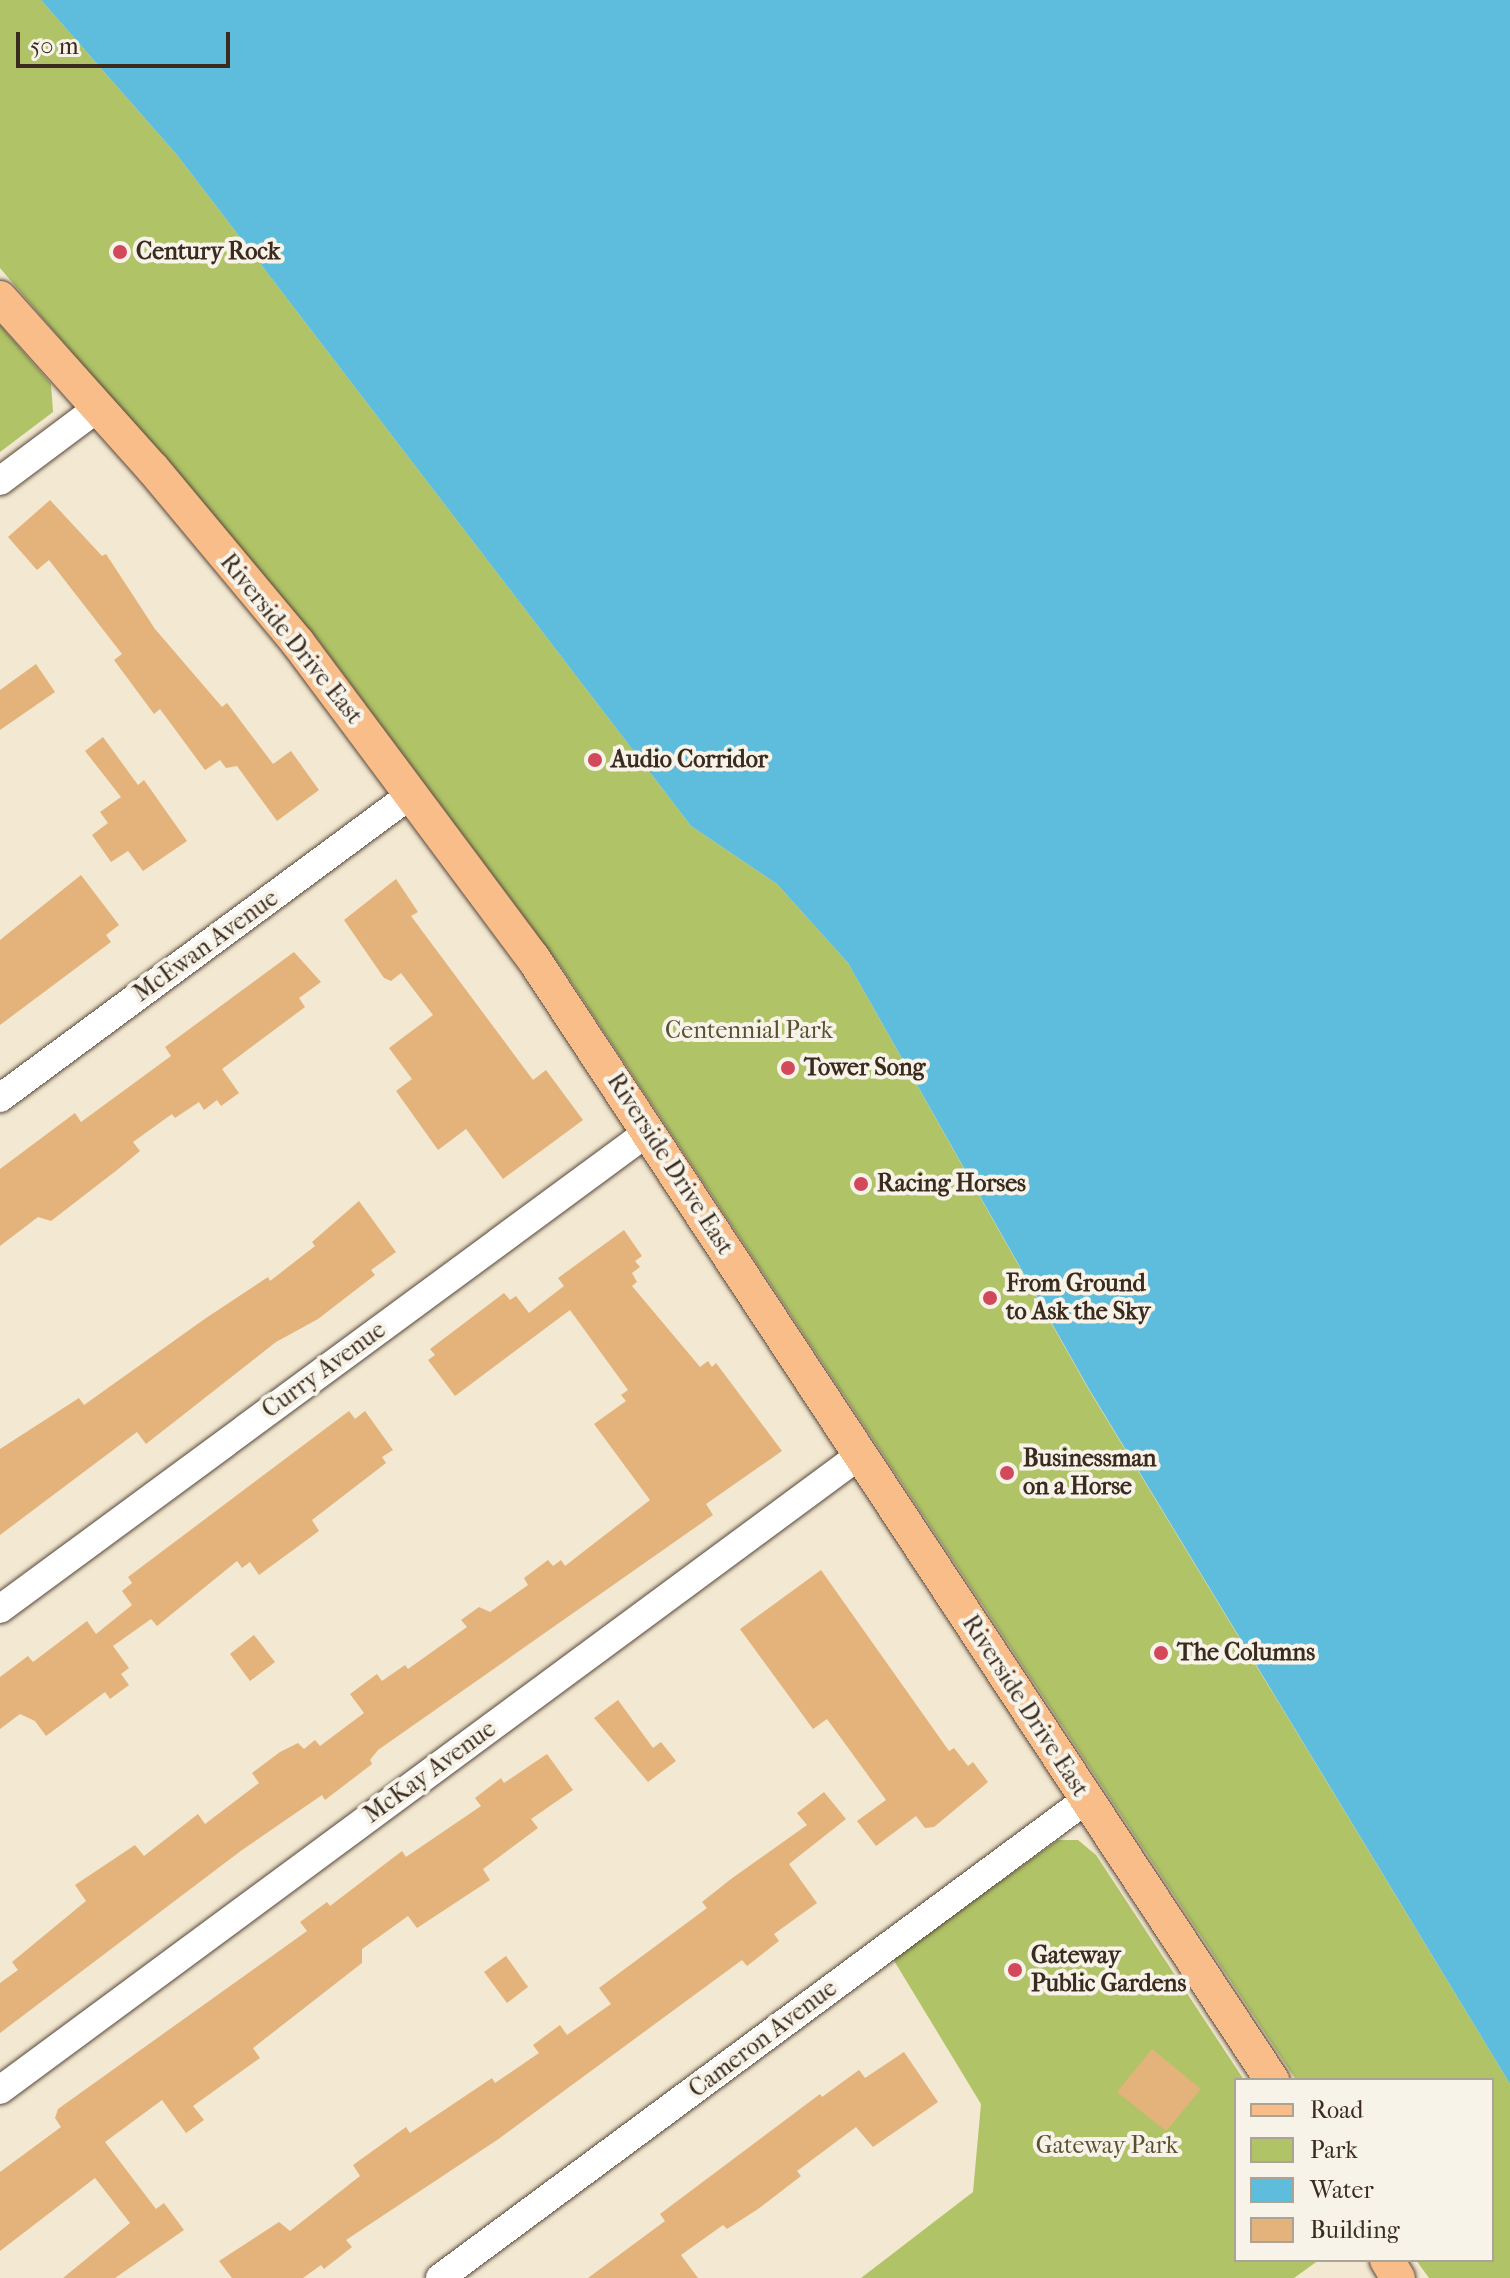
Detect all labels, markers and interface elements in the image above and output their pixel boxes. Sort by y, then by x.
scale bar [20,16,234,66]
text: 50 m [30,32,79,60]
place label: Century Rock [136,238,280,266]
marker: Century Rock [111,243,129,261]
street label: Riverside Drive East [214,548,368,730]
place label: Audio Corridor [611,746,768,774]
marker: Audio Corridor [586,751,604,769]
street label: McEwan Avenue [128,884,284,1008]
park label: Centennial Park [665,1017,833,1045]
place label: Tower Song [804,1054,925,1082]
marker: Tower Song [779,1059,797,1077]
street label: Riverside Drive East [601,1068,739,1260]
place label: Racing Horses [877,1170,1026,1198]
marker: Racing Horses [852,1175,870,1193]
place label: From Ground to Ask the Sky [1006,1270,1150,1326]
marker: From Ground to Ask the Sky [981,1289,999,1307]
street label: Curry Avenue [257,1316,391,1424]
place label: Businessman on a Horse [1023,1445,1157,1501]
marker: Businessman on a Horse [998,1464,1016,1482]
street label: Riverside Drive East [956,1610,1094,1802]
place label: The Columns [1177,1639,1315,1667]
marker: The Columns [1152,1644,1170,1662]
street label: McKay Avenue [358,1715,502,1829]
place label: Gateway Public Gardens [1031,1942,1186,1998]
marker: Gateway Public Gardens [1006,1961,1024,1979]
street label: Cameron Avenue [683,1974,843,2104]
legend [1234,2078,1494,2262]
text: Road [1310,2096,1363,2124]
park label: Gateway Park [1036,2132,1178,2160]
text: Park [1310,2136,1358,2164]
text: Water [1310,2176,1374,2204]
text: Building [1310,2216,1400,2244]

